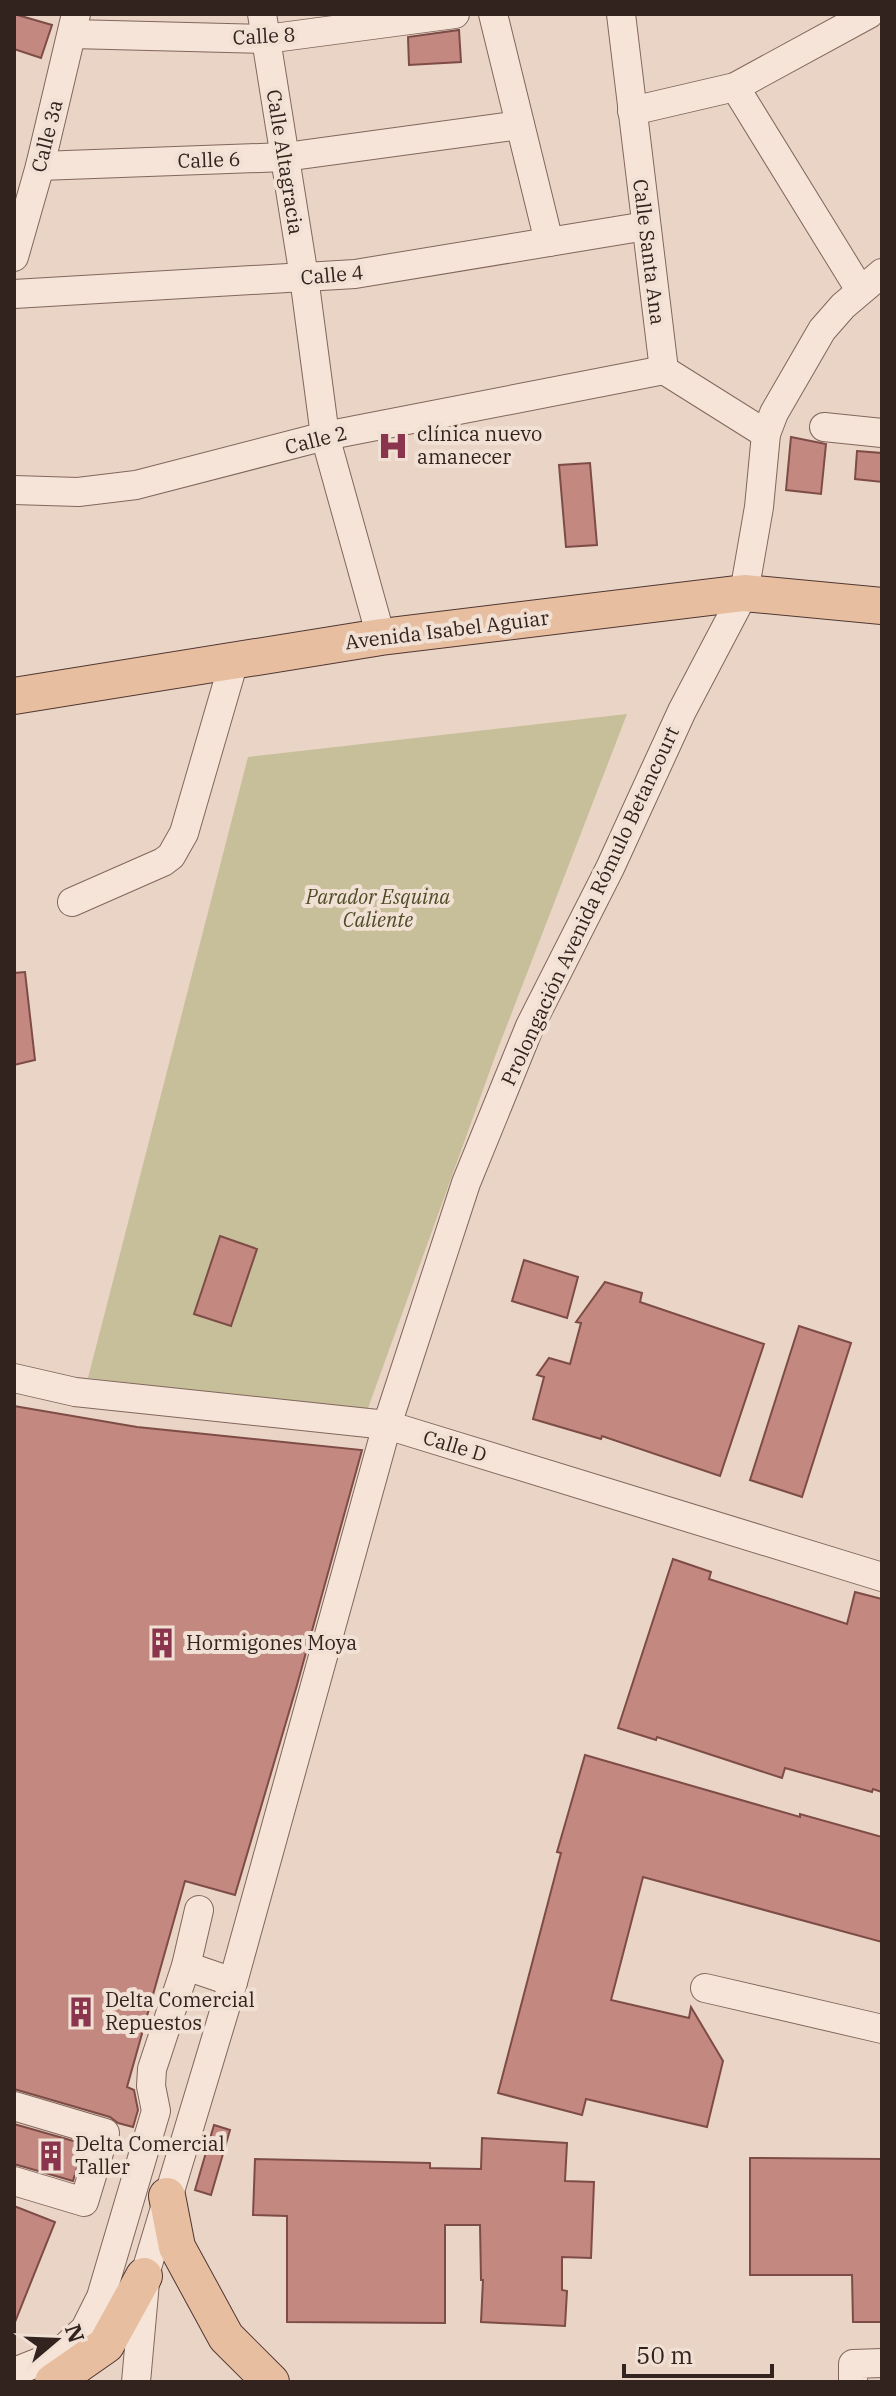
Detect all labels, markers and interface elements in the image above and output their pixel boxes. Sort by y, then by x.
street label: Calle 8 [232,20,296,51]
street label: Calle Altagracia [261,87,310,237]
street label: Calle 3a [24,97,69,175]
street label: Calle 6 [177,145,241,174]
street label: Calle Santa Ana [627,178,672,326]
street label: Calle 4 [299,258,365,291]
street label: Calle 2 [282,419,350,460]
place label: clínica nuevo amanecer [417,420,542,470]
hospital icon: clínica nuevo amanecer [376,429,410,463]
street label: Avenida Isabel Aguiar [343,604,551,655]
street label: Prolongación Avenida Rómulo Betancourt [494,722,685,1090]
park label: Parador Esquina Caliente [305,883,450,933]
street label: Calle D [420,1423,490,1468]
building icon: Hormigones Moya [145,1626,179,1660]
place label: Hormigones Moya [186,1629,357,1656]
place label: Delta Comercial Repuestos [105,1986,255,2036]
building icon: Delta Comercial Repuestos [64,1995,98,2029]
place label: Delta Comercial Taller [75,2130,225,2180]
building icon: Delta Comercial Taller [34,2139,68,2173]
north arrow [16,2300,96,2380]
text: N [59,2320,92,2346]
scale bar [624,2328,772,2378]
text: 50 m [636,2339,693,2371]

